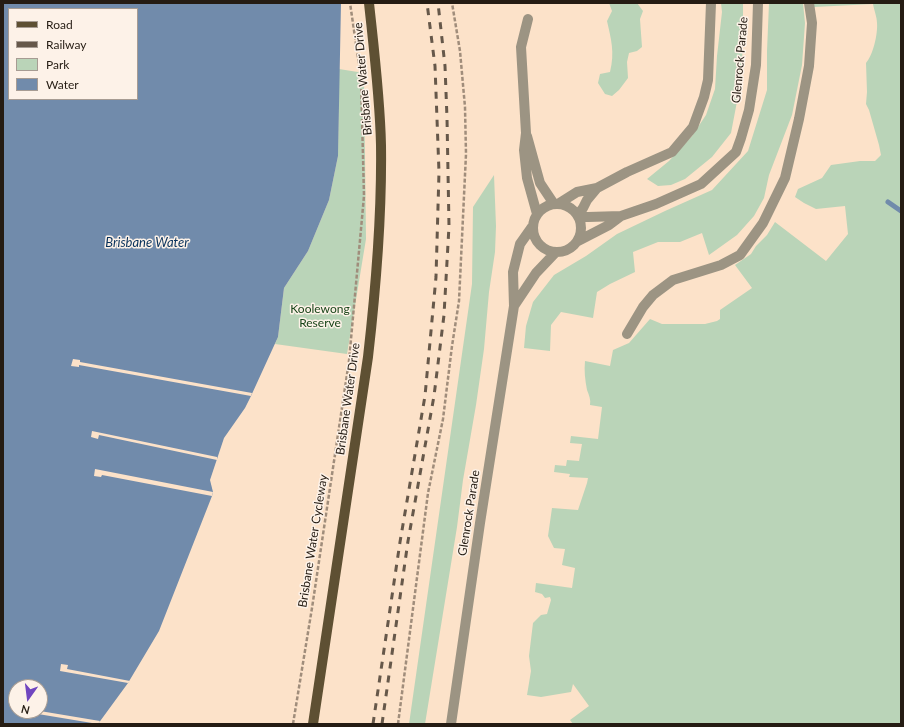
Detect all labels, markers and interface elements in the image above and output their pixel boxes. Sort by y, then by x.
legend [8,8,138,100]
street label: Glenrock Parade [729,16,751,104]
text: Road [46,17,73,32]
street label: Brisbane Water Drive [351,22,375,136]
text: Railway [46,37,86,52]
text: Park [46,57,69,72]
text: Water [46,77,79,92]
water label: Brisbane Water [105,235,189,251]
park label: Koolewong Reserve [290,302,350,330]
street label: Brisbane Water Drive [333,342,363,456]
street label: Glenrock Parade [455,469,483,557]
street label: Brisbane Water Cycleway [295,473,331,609]
north arrow [8,679,48,719]
text: N [20,703,31,717]

